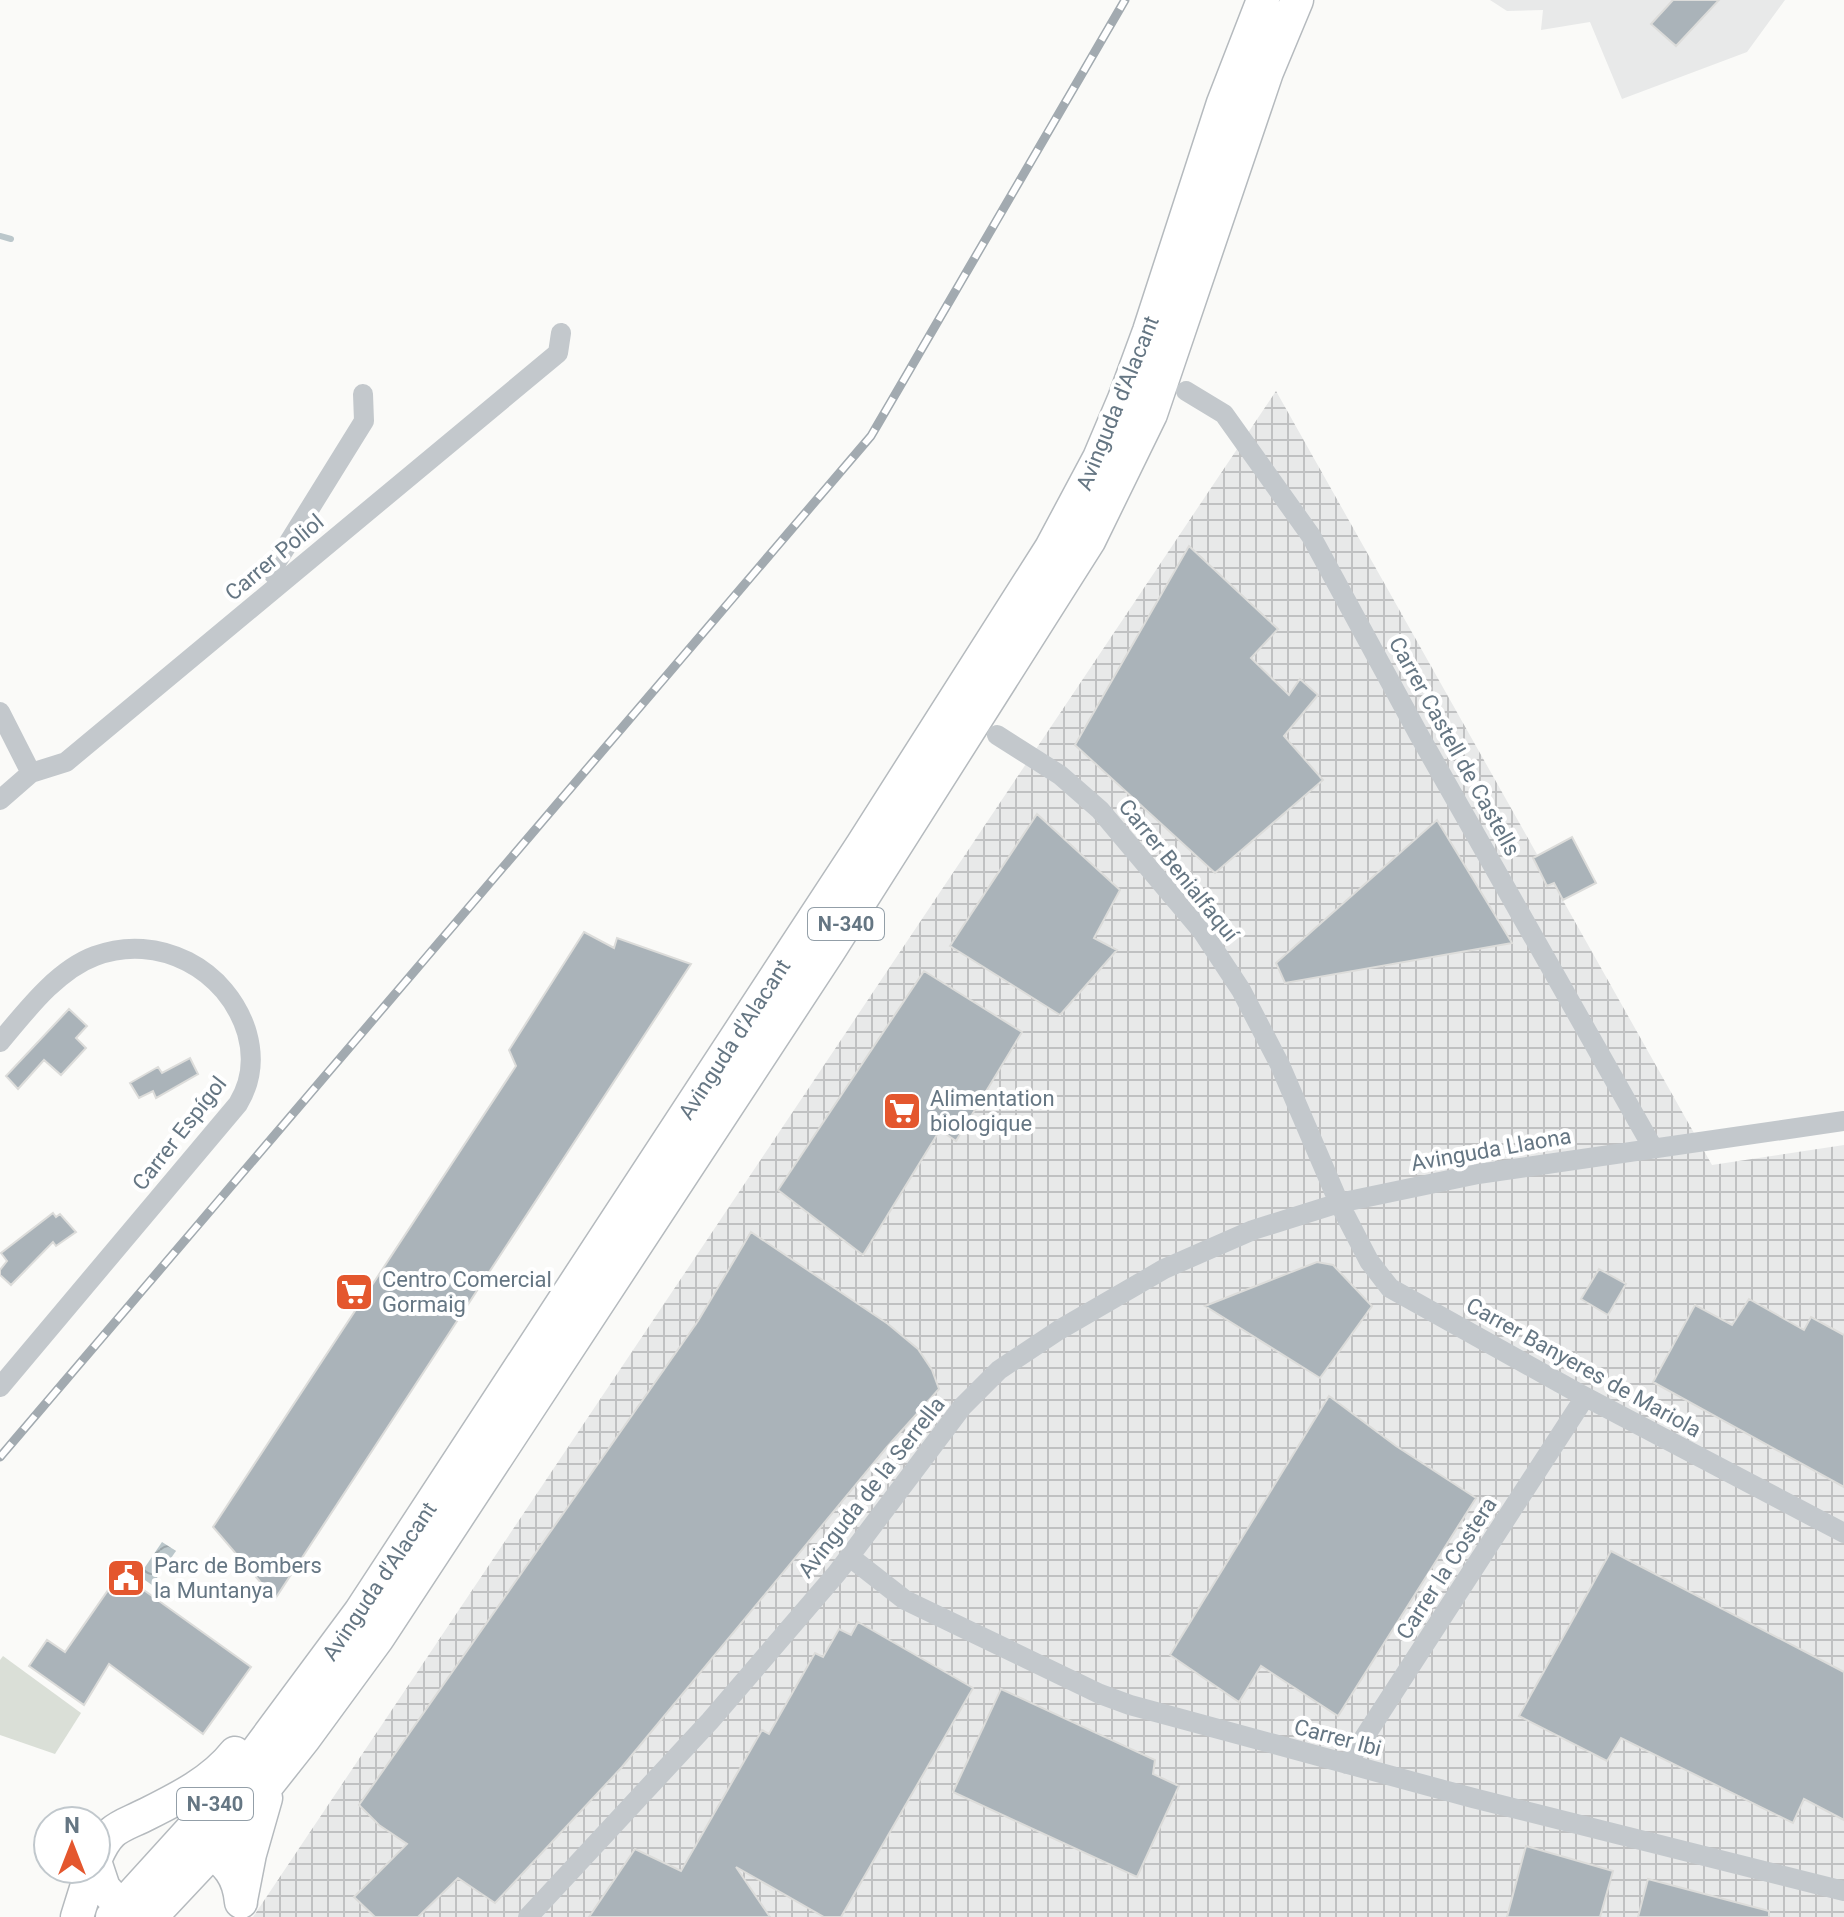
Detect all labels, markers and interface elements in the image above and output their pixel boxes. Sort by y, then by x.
street label: Avinguda d'Alacant [1071,312,1164,494]
street label: Carrer Poliol [220,509,328,606]
street label: Carrer Castell de Castells [1384,632,1525,860]
street label: Carrer Benialfaquí [1114,794,1245,948]
road number: N-340 [808,908,884,940]
street label: Avinguda d'Alacant [673,955,795,1124]
street label: Carrer Espígol [127,1071,232,1195]
place label: Alimentation biologique [930,1086,1055,1136]
supermarket icon: Alimentation biologique [881,1090,923,1132]
street label: Avinguda Llaona [1409,1123,1573,1176]
place label: Centro Comercial Gormaig [382,1267,552,1317]
supermarket icon: Centro Comercial Gormaig [333,1271,375,1313]
street label: Carrer Banyeres de Mariola [1462,1292,1705,1442]
street label: Avinguda de la Serrella [793,1392,950,1583]
street label: Carrer la Costera [1391,1493,1502,1644]
street label: Avinguda d'Alacant [317,1497,442,1665]
place label: Parc de Bombers la Muntanya [154,1553,322,1603]
public building icon: Parc de Bombers la Muntanya [105,1557,147,1599]
street label: Carrer Ibi [1292,1714,1384,1761]
road number: N-340 [177,1788,253,1820]
north arrow [32,1805,112,1885]
text: N [64,1813,80,1838]

